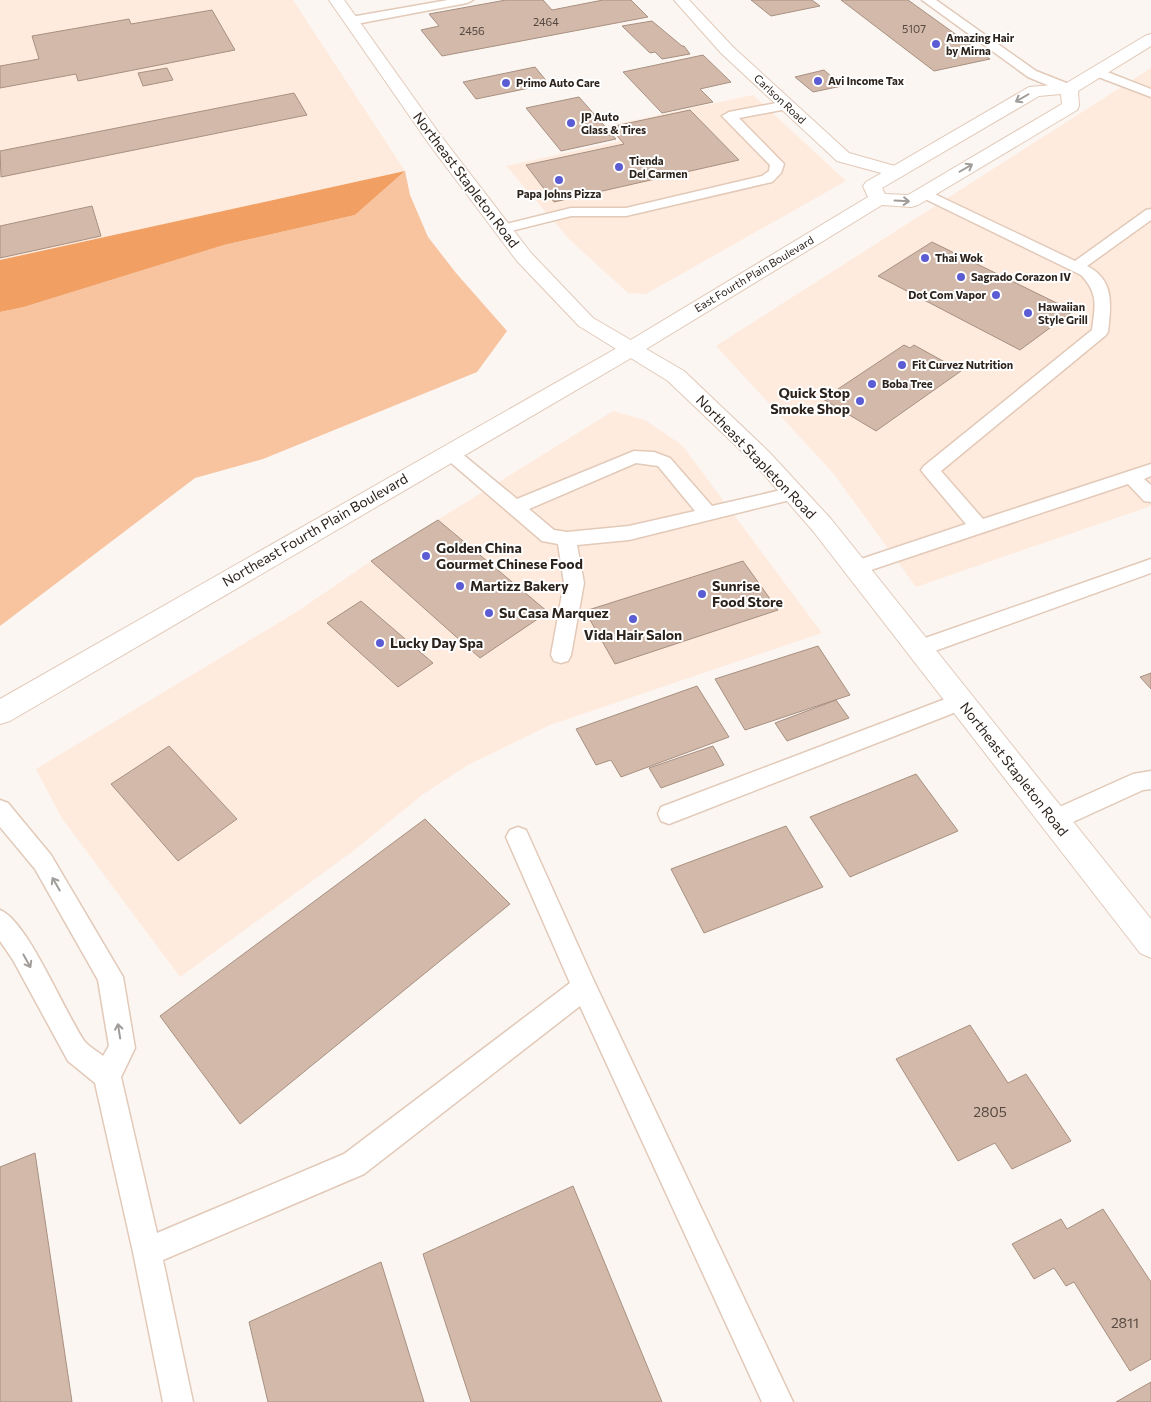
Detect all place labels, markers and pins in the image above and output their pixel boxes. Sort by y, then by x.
place label: Amazing Hair by Mirna [946,31,1015,57]
marker: Amazing Hair by Mirna [930,38,942,50]
place label: Avi Income Tax [828,74,905,87]
marker: Avi Income Tax [812,75,824,87]
place label: Primo Auto Care [516,76,600,89]
marker: Primo Auto Care [500,77,512,89]
place label: JP Auto Glass & Tires [581,110,646,136]
marker: JP Auto Glass & Tires [565,117,577,129]
place label: Tienda Del Carmen [629,154,688,180]
marker: Tienda Del Carmen [613,161,625,173]
marker: Papa Johns Pizza [553,174,565,186]
place label: Papa Johns Pizza [517,187,602,201]
place label: Thai Wok [935,251,984,264]
marker: Thai Wok [919,252,931,264]
place label: Sagrado Corazon IV [971,270,1071,283]
marker: Sagrado Corazon IV [955,271,967,283]
place label: Dot Com Vapor [908,288,986,301]
marker: Dot Com Vapor [990,289,1002,301]
place label: Hawaiian Style Grill [1038,300,1088,326]
marker: Hawaiian Style Grill [1022,307,1034,319]
place label: Fit Curvez Nutrition [912,358,1013,371]
marker: Fit Curvez Nutrition [896,359,908,371]
place label: Boba Tree [882,377,933,390]
marker: Boba Tree [866,378,878,390]
place label: Quick Stop Smoke Shop [770,384,850,417]
marker: Quick Stop Smoke Shop [854,395,866,407]
place label: Golden China Gourmet Chinese Food [436,539,583,572]
marker: Golden China Gourmet Chinese Food [420,550,432,562]
place label: Martizz Bakery [470,577,569,594]
place label: Sunrise Food Store [712,577,783,610]
marker: Martizz Bakery [454,580,466,592]
marker: Sunrise Food Store [696,588,708,600]
place label: Su Casa Marquez [499,604,609,621]
marker: Su Casa Marquez [483,607,495,619]
marker: Vida Hair Salon [627,613,639,625]
place label: Vida Hair Salon [584,626,682,643]
place label: Lucky Day Spa [390,634,483,651]
marker: Lucky Day Spa [374,637,386,649]

